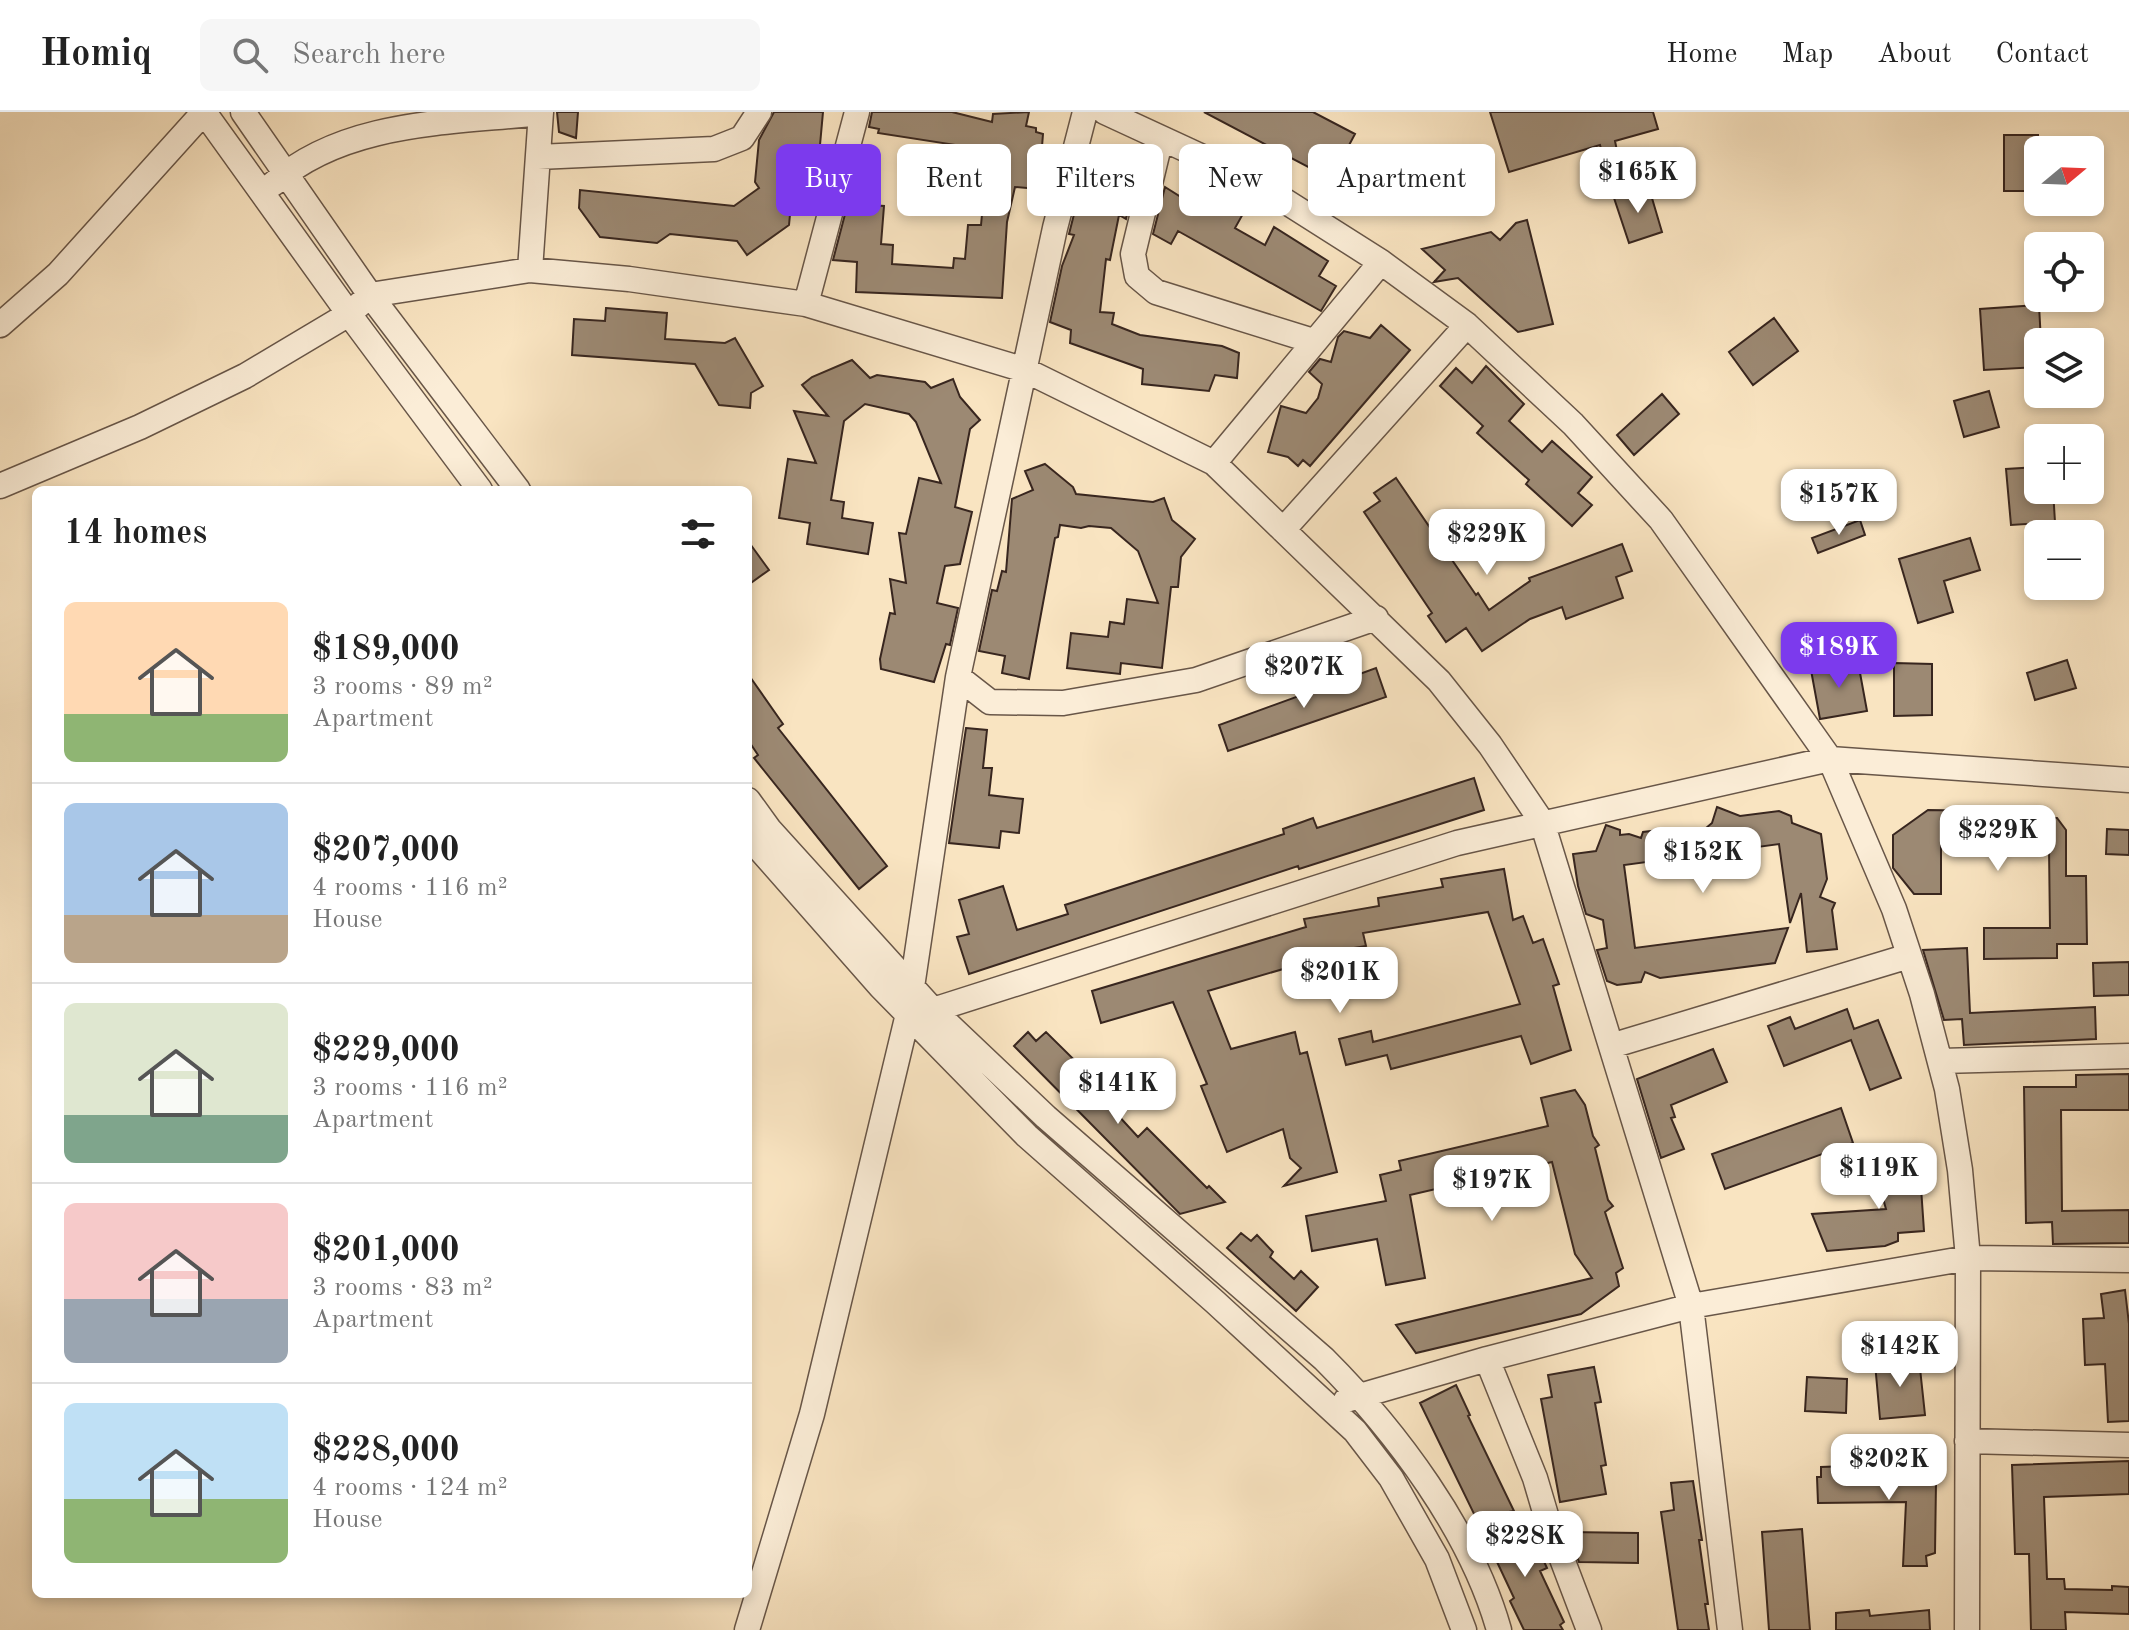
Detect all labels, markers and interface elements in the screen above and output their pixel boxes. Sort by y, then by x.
search box [200,19,760,91]
icon: search [228,33,272,77]
text: Homiq [40,36,152,74]
text: Search here [292,40,446,70]
text: Home [1666,41,1737,69]
text: Map [1781,41,1833,69]
text: About [1877,41,1952,69]
text: Contact [1996,41,2089,69]
north arrow [2024,136,2104,216]
map controls [2024,136,2104,600]
chip: Buy [776,144,881,216]
chip: Rent [897,144,1011,216]
chip: Filters [1027,144,1163,216]
chip: New [1179,144,1292,216]
chip: Apartment [1308,144,1495,216]
pin: $165K [1582,147,1694,215]
text: $165K [1598,160,1678,186]
button: locate [2024,232,2104,312]
button: layers [2024,328,2104,408]
button: + [2024,424,2104,504]
pin: $157K [1783,469,1895,537]
text: $157K [1799,482,1879,508]
pin: $229K [1431,509,1543,577]
icon: filters [676,512,720,556]
text: 14 homes [64,517,207,551]
button: − [2024,520,2104,600]
text: $229K [1447,522,1527,548]
pin: $189K [1783,622,1895,690]
text: $189,000 [312,633,460,667]
icon: home [128,634,224,730]
text: $189K [1799,635,1879,661]
pin: $207K [1248,642,1360,710]
text: $207K [1264,655,1344,681]
text: 3 rooms · 89 m² [312,674,493,700]
text: Apartment [312,706,434,732]
pin: $229K [1942,805,2054,873]
text: $229K [1958,818,2038,844]
pin: $152K [1647,827,1759,895]
text: $207,000 [312,834,460,868]
icon: home [128,835,224,931]
text: $152K [1663,840,1743,866]
text: 4 rooms · 116 m² [312,875,508,901]
text: House [312,907,383,933]
pin: $201K [1284,947,1396,1015]
text: $201K [1300,960,1380,986]
text: $229,000 [312,1034,460,1068]
icon: home [128,1035,224,1131]
pin: $141K [1062,1058,1174,1126]
text: $141K [1078,1071,1158,1097]
text: 3 rooms · 116 m² [312,1075,508,1101]
text: Apartment [312,1107,434,1133]
pin: $119K [1823,1143,1935,1211]
pin: $197K [1436,1155,1548,1223]
text: $119K [1839,1156,1919,1182]
text: $197K [1452,1168,1532,1194]
text: $201,000 [312,1234,460,1268]
icon: home [128,1235,224,1331]
text: 3 rooms · 83 m² [312,1275,493,1301]
text: Apartment [312,1307,434,1333]
pin: $142K [1844,1321,1956,1389]
text: $142K [1860,1334,1940,1360]
text: $228,000 [312,1434,460,1468]
pin: $202K [1833,1434,1945,1502]
icon: home [128,1435,224,1531]
text: $202K [1849,1447,1929,1473]
text: 4 rooms · 124 m² [312,1475,508,1501]
text: House [312,1507,383,1533]
pin: $228K [1469,1511,1581,1579]
text: $228K [1485,1524,1565,1550]

